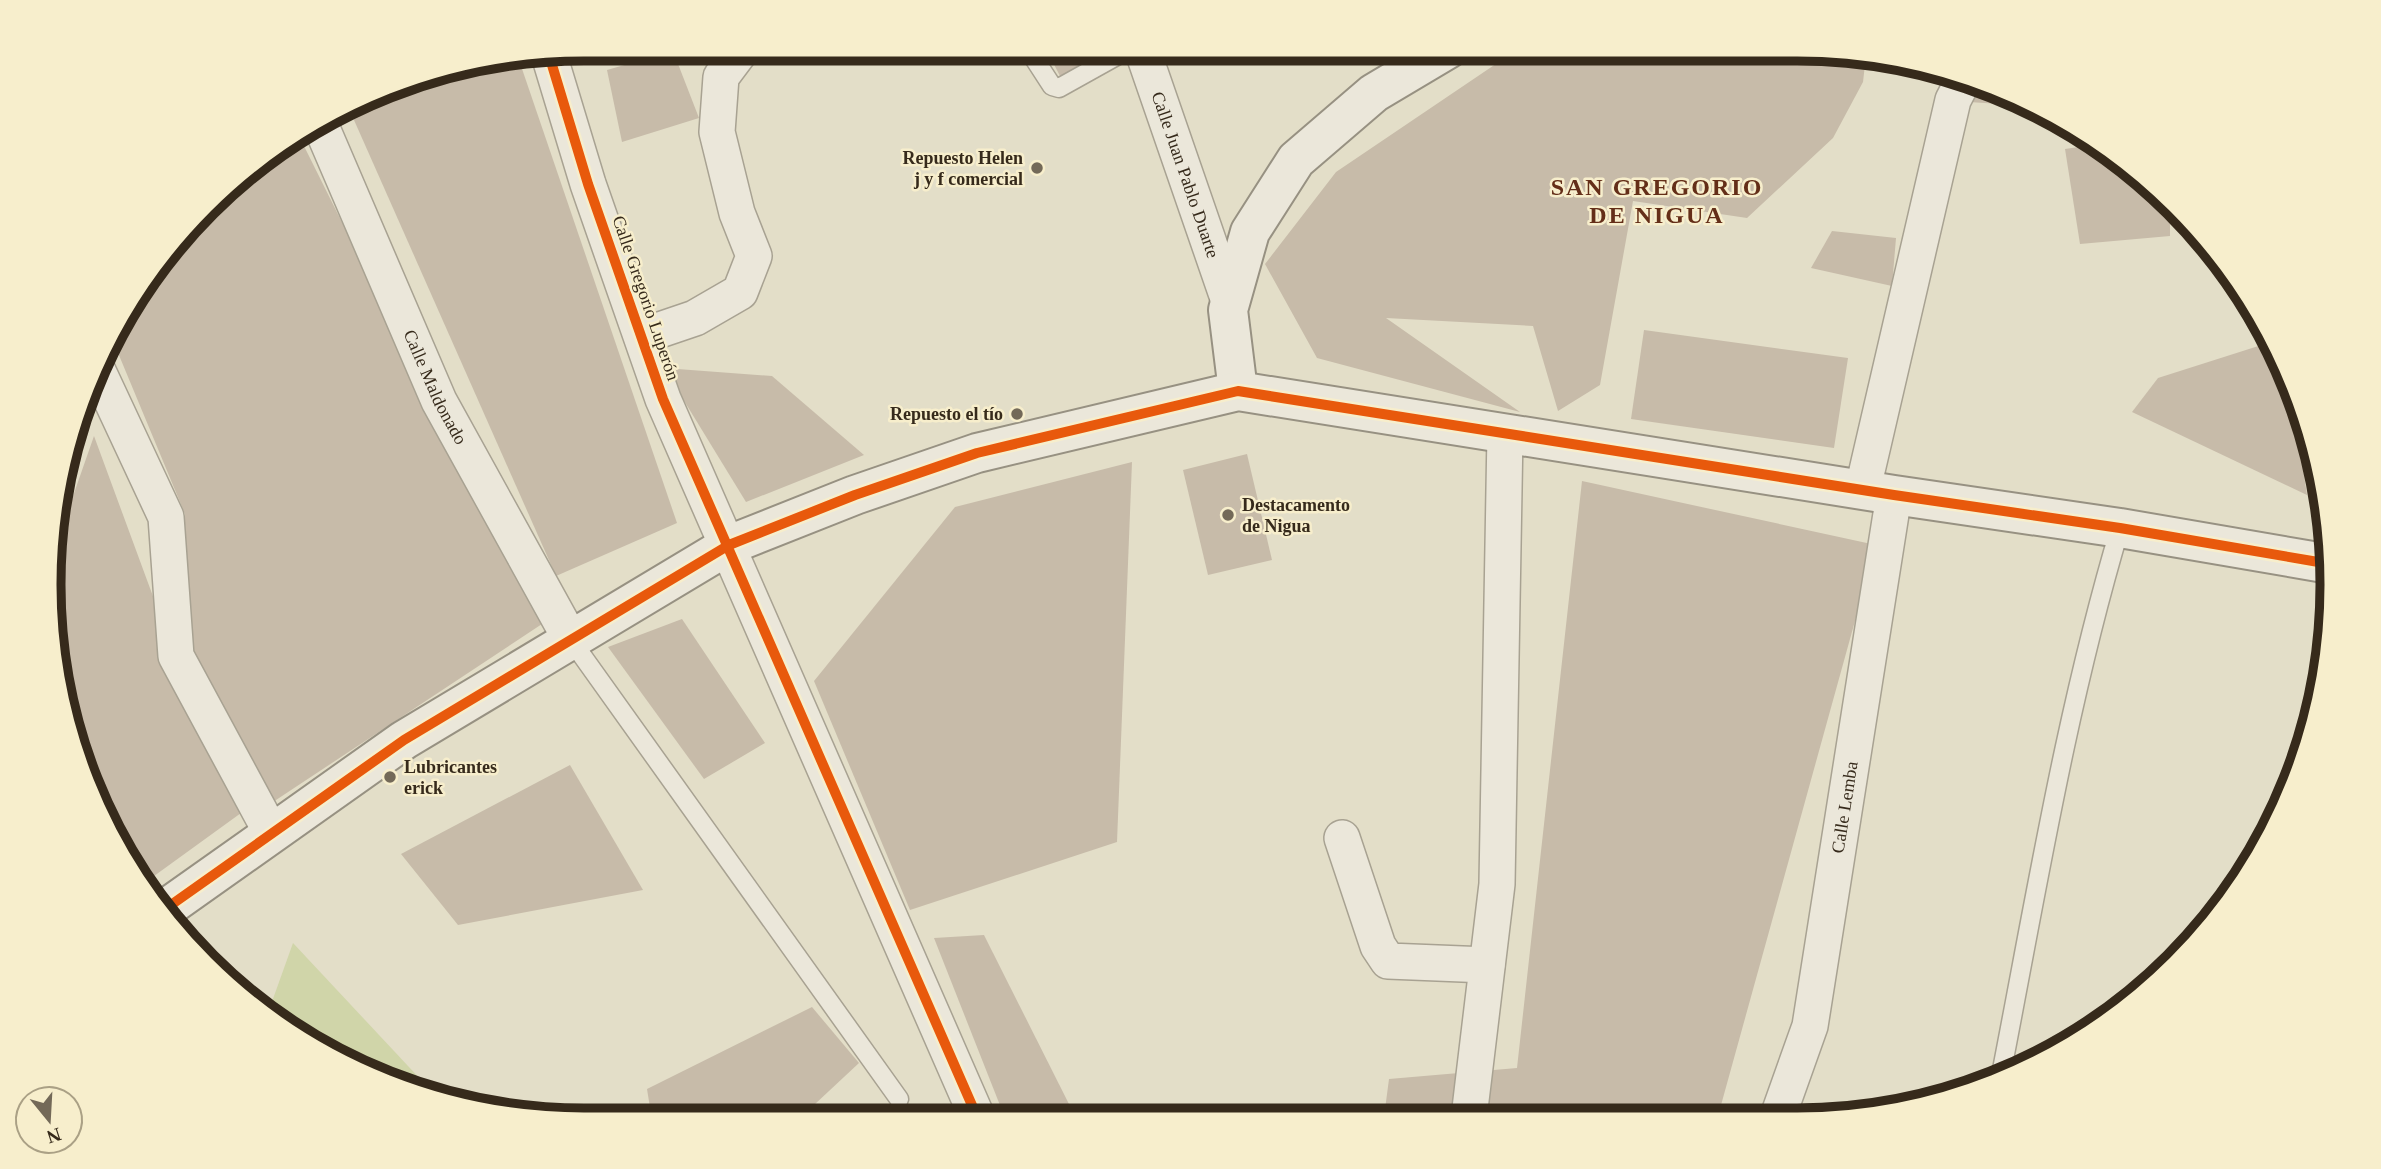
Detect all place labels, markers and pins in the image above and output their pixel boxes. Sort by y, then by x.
place label: Repuesto Helen j y f comercial [903,148,1023,189]
marker: Repuesto Helen j y f comercial [1029,160,1045,176]
place label: Repuesto el tío [890,404,1003,424]
marker: Repuesto el tío [1009,406,1025,422]
place label: Destacamento de Nigua [1242,495,1350,536]
marker: Destacamento de Nigua [1220,507,1236,523]
place label: Lubricantes erick [404,757,497,798]
marker: Lubricantes erick [382,769,398,785]

